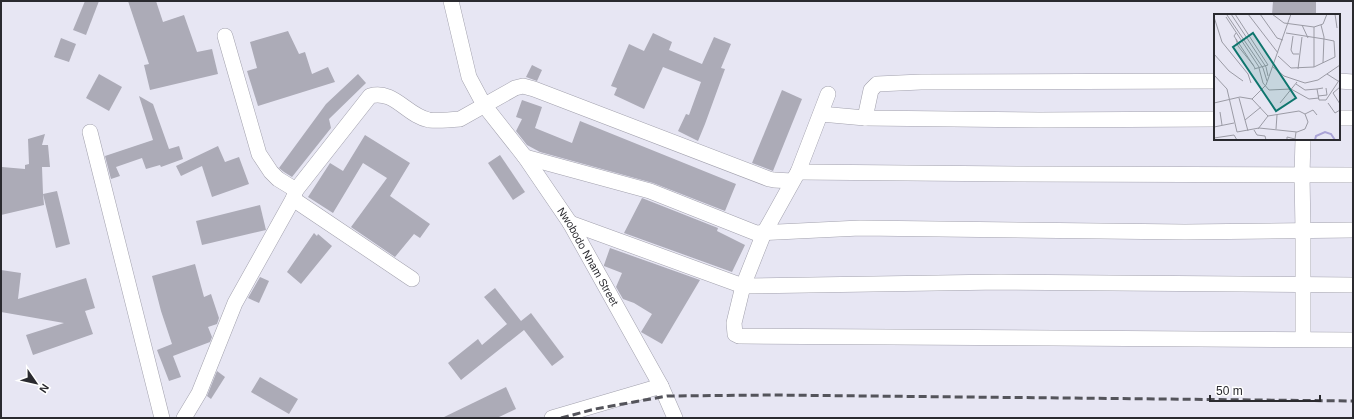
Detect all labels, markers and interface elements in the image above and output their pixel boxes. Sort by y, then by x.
inset map [1214,14,1340,140]
street label: Nwobodo Nnam Street [555,205,621,308]
north arrow [16,363,56,403]
scale bar [1210,377,1320,403]
text: N [37,382,51,395]
text: 50 m [1216,384,1243,398]

